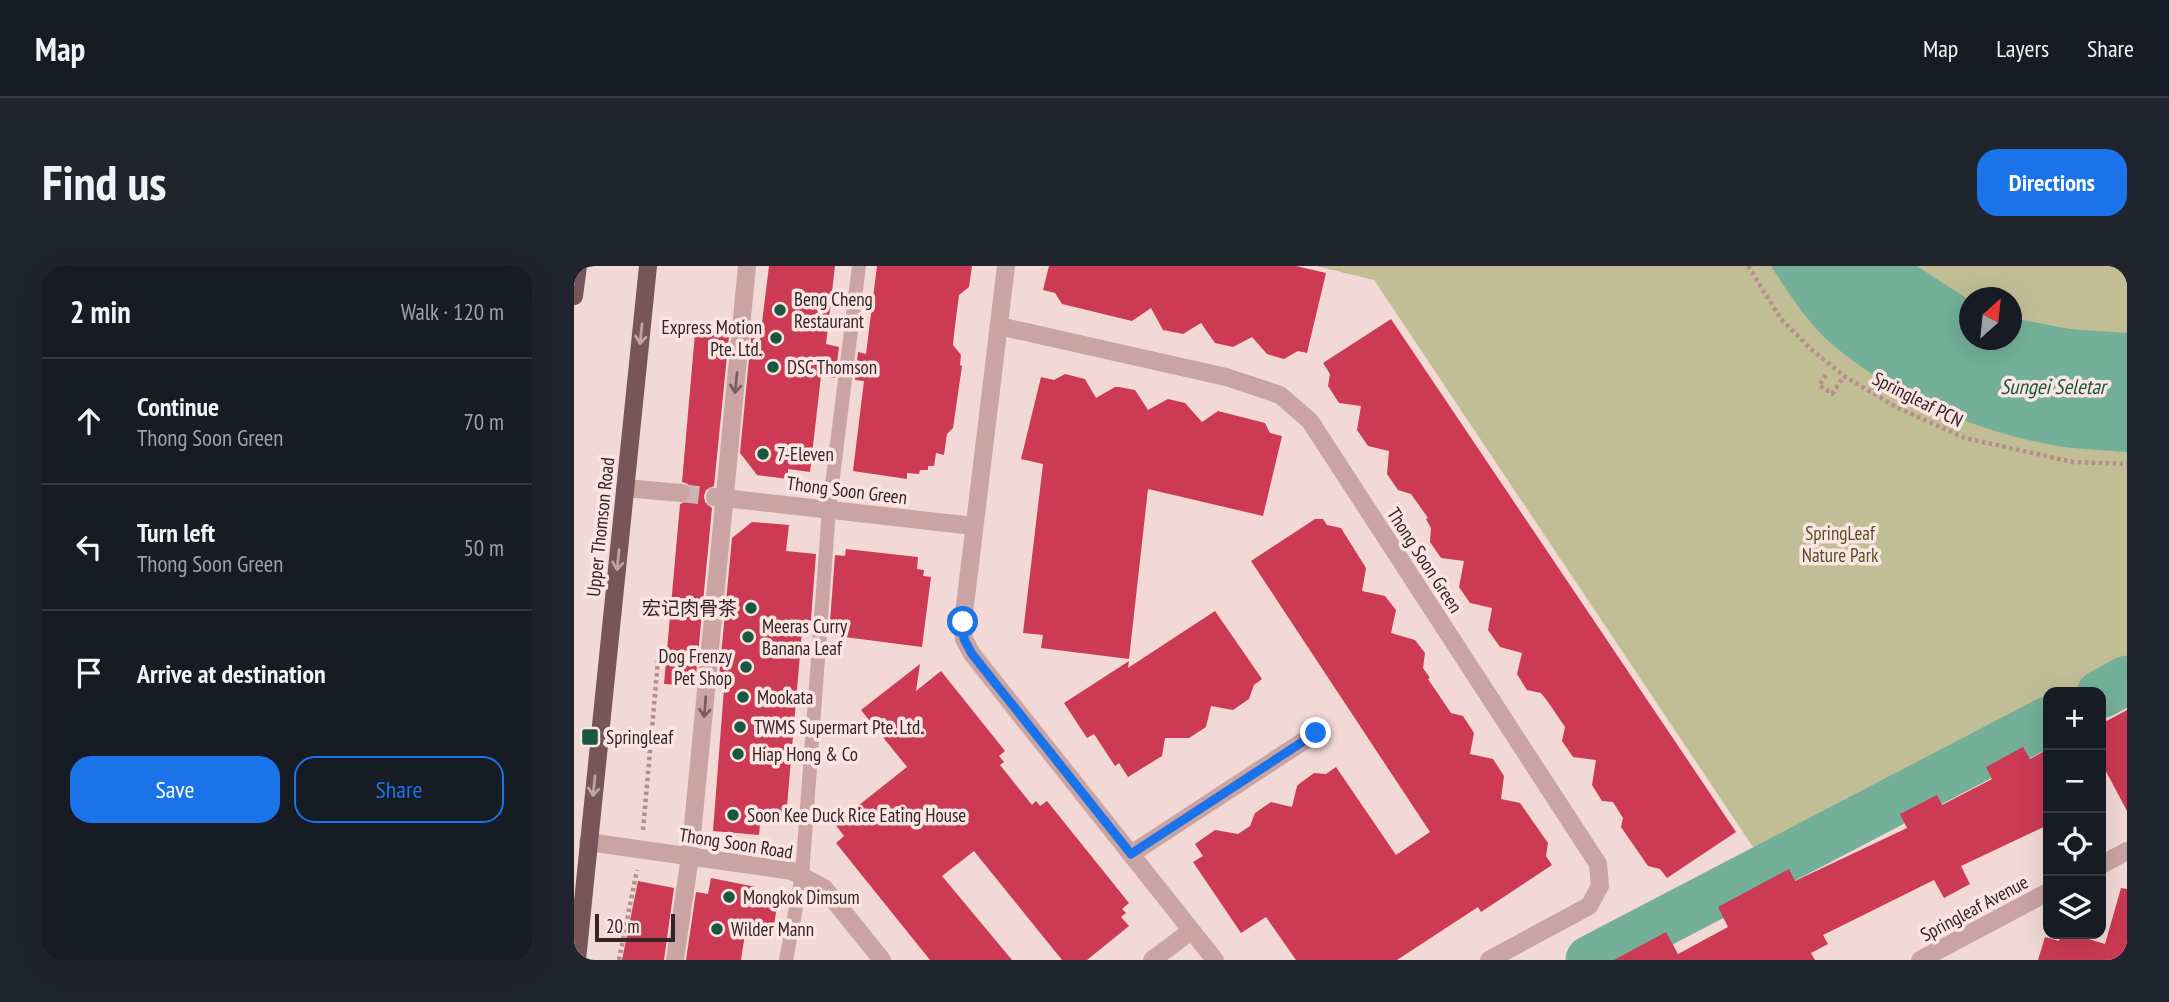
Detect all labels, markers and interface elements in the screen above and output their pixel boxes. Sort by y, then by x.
text: Map [35,27,85,70]
text: Map [1923,33,1958,64]
text: Layers [1996,33,2049,64]
text: Share [2087,33,2134,64]
button: Directions [1977,149,2127,216]
text: Find us [42,150,166,214]
place label: Beng Cheng Restaurant [794,287,873,333]
north arrow [1959,287,2022,350]
text: 2 min [70,292,131,331]
text: Walk · 120 m [401,297,504,326]
marker: Beng Cheng Restaurant [772,302,788,318]
place label: Express Motion Pte. Ltd. [662,315,762,361]
one-way arrow [634,322,647,345]
marker: Express Motion Pte. Ltd. [768,330,784,346]
place label: DSC Thomson [787,355,877,379]
marker: DSC Thomson [765,359,781,375]
street label: Springleaf PCN [1869,366,1967,432]
one-way arrow [729,371,742,394]
water label: Sungei Seletar [2000,373,2109,400]
text: Continue [137,390,219,423]
icon: ahead [70,402,108,440]
text: 70 m [463,407,504,436]
text: Thong Soon Green [137,423,283,452]
place label: 7-Eleven [777,442,834,466]
marker: 7-Eleven [755,446,771,462]
street label: Upper Thomson Road [581,456,619,598]
street label: Thong Soon Green [785,471,909,509]
street label: Thong Soon Green [1382,503,1468,617]
text: Turn left [137,516,215,549]
park label: SpringLeaf Nature Park [1802,521,1879,567]
icon: left [70,528,108,566]
text: 50 m [463,533,504,562]
one-way arrow [611,548,624,571]
text: Thong Soon Green [137,549,283,578]
place label: 宏记肉骨茶 [642,596,737,620]
marker: 宏记肉骨茶 [743,600,759,616]
route start [947,606,978,637]
place label: Meeras Curry Banana Leaf [762,614,848,660]
marker: Meeras Curry Banana Leaf [740,629,756,645]
place label: Dog Frenzy Pet Shop [658,644,733,690]
icon: arrive [70,654,108,692]
text: Arrive at destination [137,657,326,690]
marker: Dog Frenzy Pet Shop [738,659,754,675]
place label: Mookata [757,685,813,709]
map controls [2043,687,2106,939]
button: + [2043,687,2106,750]
marker: Mookata [735,689,751,705]
one-way arrow [698,695,711,718]
place label: TWMS Supermart Pte. Ltd. [754,715,924,739]
route end [1300,717,1331,748]
marker: TWMS Supermart Pte. Ltd. [732,719,748,735]
place label: Springleaf [606,725,674,749]
marker: Springleaf [580,727,600,747]
place label: Hiap Hong & Co [752,742,858,766]
marker: Hiap Hong & Co [730,746,746,762]
button: − [2043,750,2106,813]
button: Save [70,756,280,823]
button: Share [294,756,504,823]
one-way arrow [587,775,600,797]
place label: Soon Kee Duck Rice Eating House [747,803,966,827]
marker: Soon Kee Duck Rice Eating House [725,807,741,823]
button: locate [2043,813,2106,876]
street label: Thong Soon Road [677,822,795,864]
street label: Springleaf Avenue [1916,869,2032,946]
button: layers [2043,876,2106,939]
place label: Mongkok Dimsum [743,885,860,909]
marker: Mongkok Dimsum [721,889,737,905]
scale bar [595,911,676,943]
text: 20 m [606,914,640,938]
place label: Wilder Mann [731,917,814,941]
marker: Wilder Mann [709,921,725,937]

